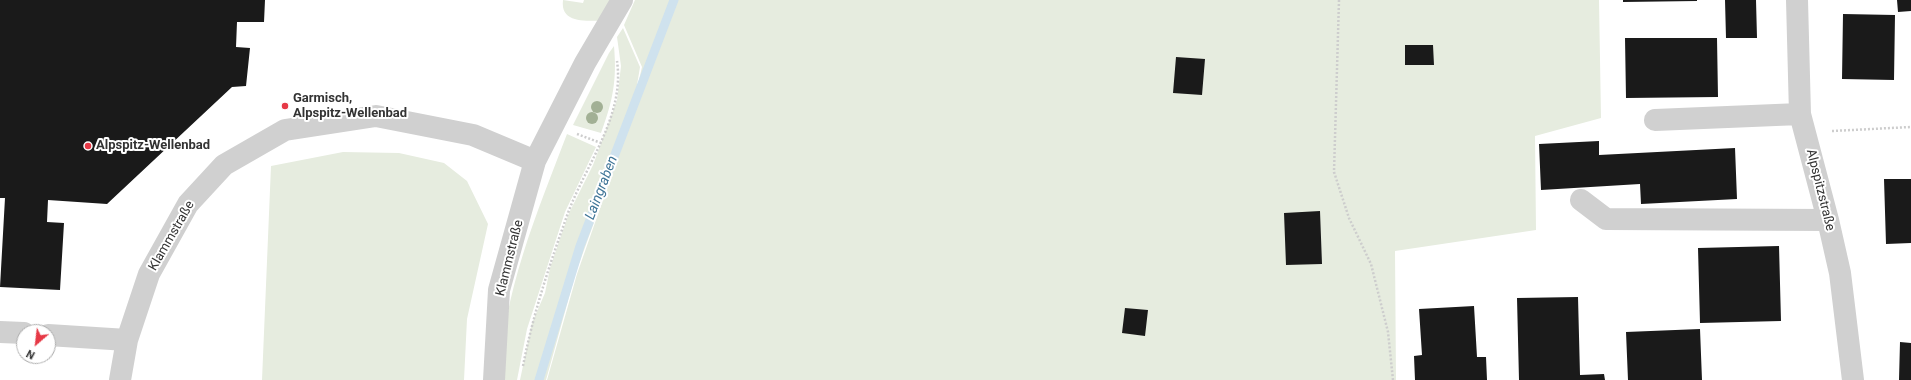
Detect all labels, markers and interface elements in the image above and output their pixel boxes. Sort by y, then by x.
place label: Garmisch, Alpspitz-Wellenbad [293,91,407,122]
marker: Garmisch, Alpspitz-Wellenbad [280,101,290,111]
place label: Alpspitz-Wellenbad [96,138,210,154]
marker: Alpspitz-Wellenbad [83,141,93,151]
street label: Alpspitzstraße [1802,148,1838,232]
water label: Laingraben [582,154,622,222]
street label: Klammstraße [146,198,198,274]
street label: Klammstraße [493,218,527,298]
north arrow [16,324,56,364]
text: N [24,347,37,362]

